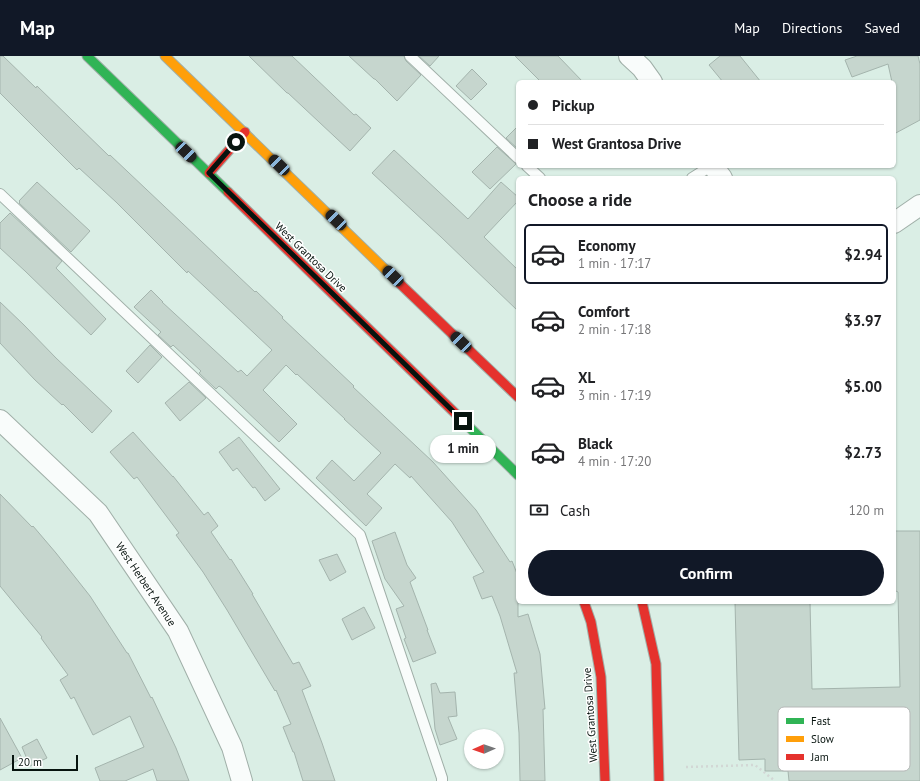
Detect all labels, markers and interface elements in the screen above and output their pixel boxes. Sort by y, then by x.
text: Map [20,16,55,40]
text: Map [734,19,760,37]
text: Directions [782,19,842,37]
text: Saved [864,19,900,37]
text: Pickup [552,96,595,115]
route start [227,133,245,151]
text: West Grantosa Drive [552,134,681,153]
car [173,139,199,165]
car [266,152,292,178]
text: Choose a ride [528,188,632,211]
car [323,207,349,233]
street label: West Grantosa Drive [272,219,350,295]
icon: car [530,236,566,272]
text: Economy [578,236,636,255]
text: $2.94 [844,245,882,264]
text: 1 min · 17:17 [578,255,651,272]
car [380,263,406,289]
icon: car [530,302,566,338]
text: Comfort [578,302,630,321]
text: $3.97 [844,311,882,330]
text: 2 min · 17:18 [578,321,651,338]
car [448,329,474,355]
icon: car [530,368,566,404]
text: XL [578,368,595,387]
text: $5.00 [844,377,882,396]
text: 3 min · 17:19 [578,387,651,404]
route end [454,412,472,430]
icon: car [530,434,566,470]
text: Black [578,434,613,453]
callout: 1 min [430,435,496,463]
text: 1 min [447,440,479,457]
text: $2.73 [844,443,882,462]
text: 4 min · 17:20 [578,453,651,470]
icon: cash [528,499,550,521]
text: Cash [560,501,590,520]
text: 120 m [849,502,884,519]
street label: West Herbert Avenue [113,539,180,629]
button: Confirm [528,550,884,596]
street label: West Grantosa Drive [580,667,600,763]
legend [778,707,910,771]
text: Fast [811,714,831,728]
north arrow [464,729,504,769]
map controls [464,729,504,769]
text: Slow [811,732,834,746]
text: Jam [810,750,829,764]
scale bar [12,753,78,772]
text: 20 m [18,755,42,769]

